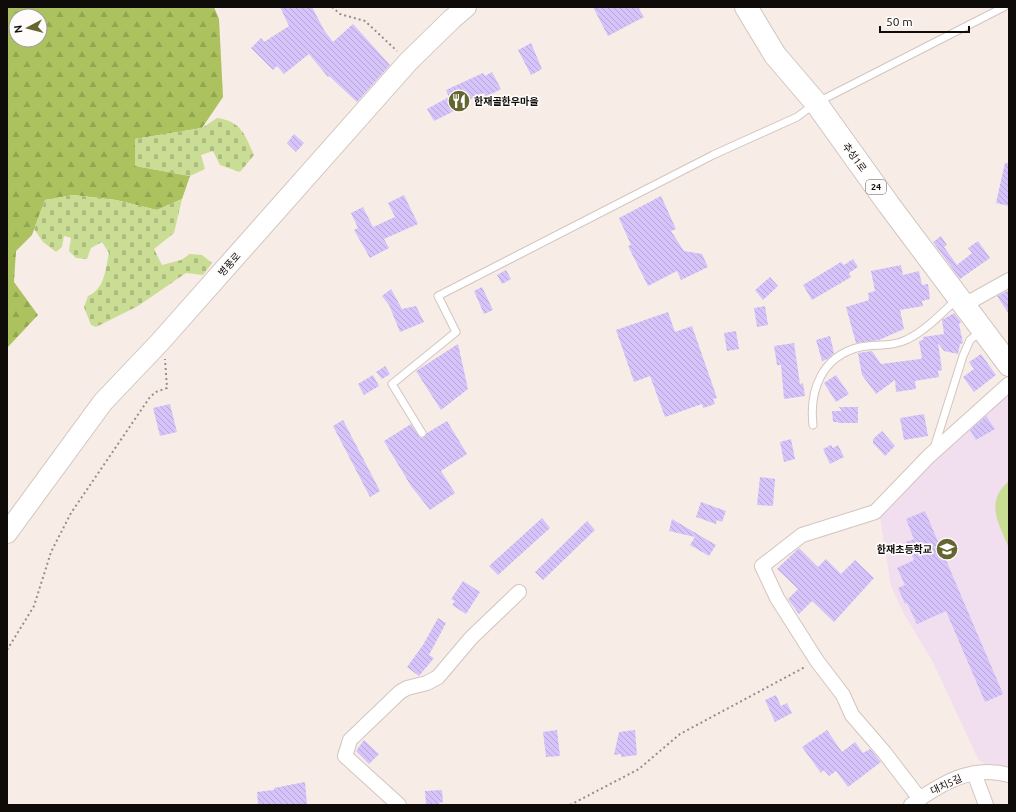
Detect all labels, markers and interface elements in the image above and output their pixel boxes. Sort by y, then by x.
north arrow [8,8,48,48]
scale bar [880,8,969,34]
text: 50 m [886,15,913,28]
text: N [12,24,25,34]
restaurant icon: 한재골한우마을 [446,88,472,114]
place label: 한재골한우마을 [474,96,538,107]
street label: 추성1로 [840,141,869,174]
road number: 24 [866,180,886,194]
street label: 병풍로 [216,250,243,278]
school or university icon: 한재초등학교 [934,536,960,562]
place label: 한재초등학교 [877,543,932,555]
street label: 대치5길 [929,772,964,796]

